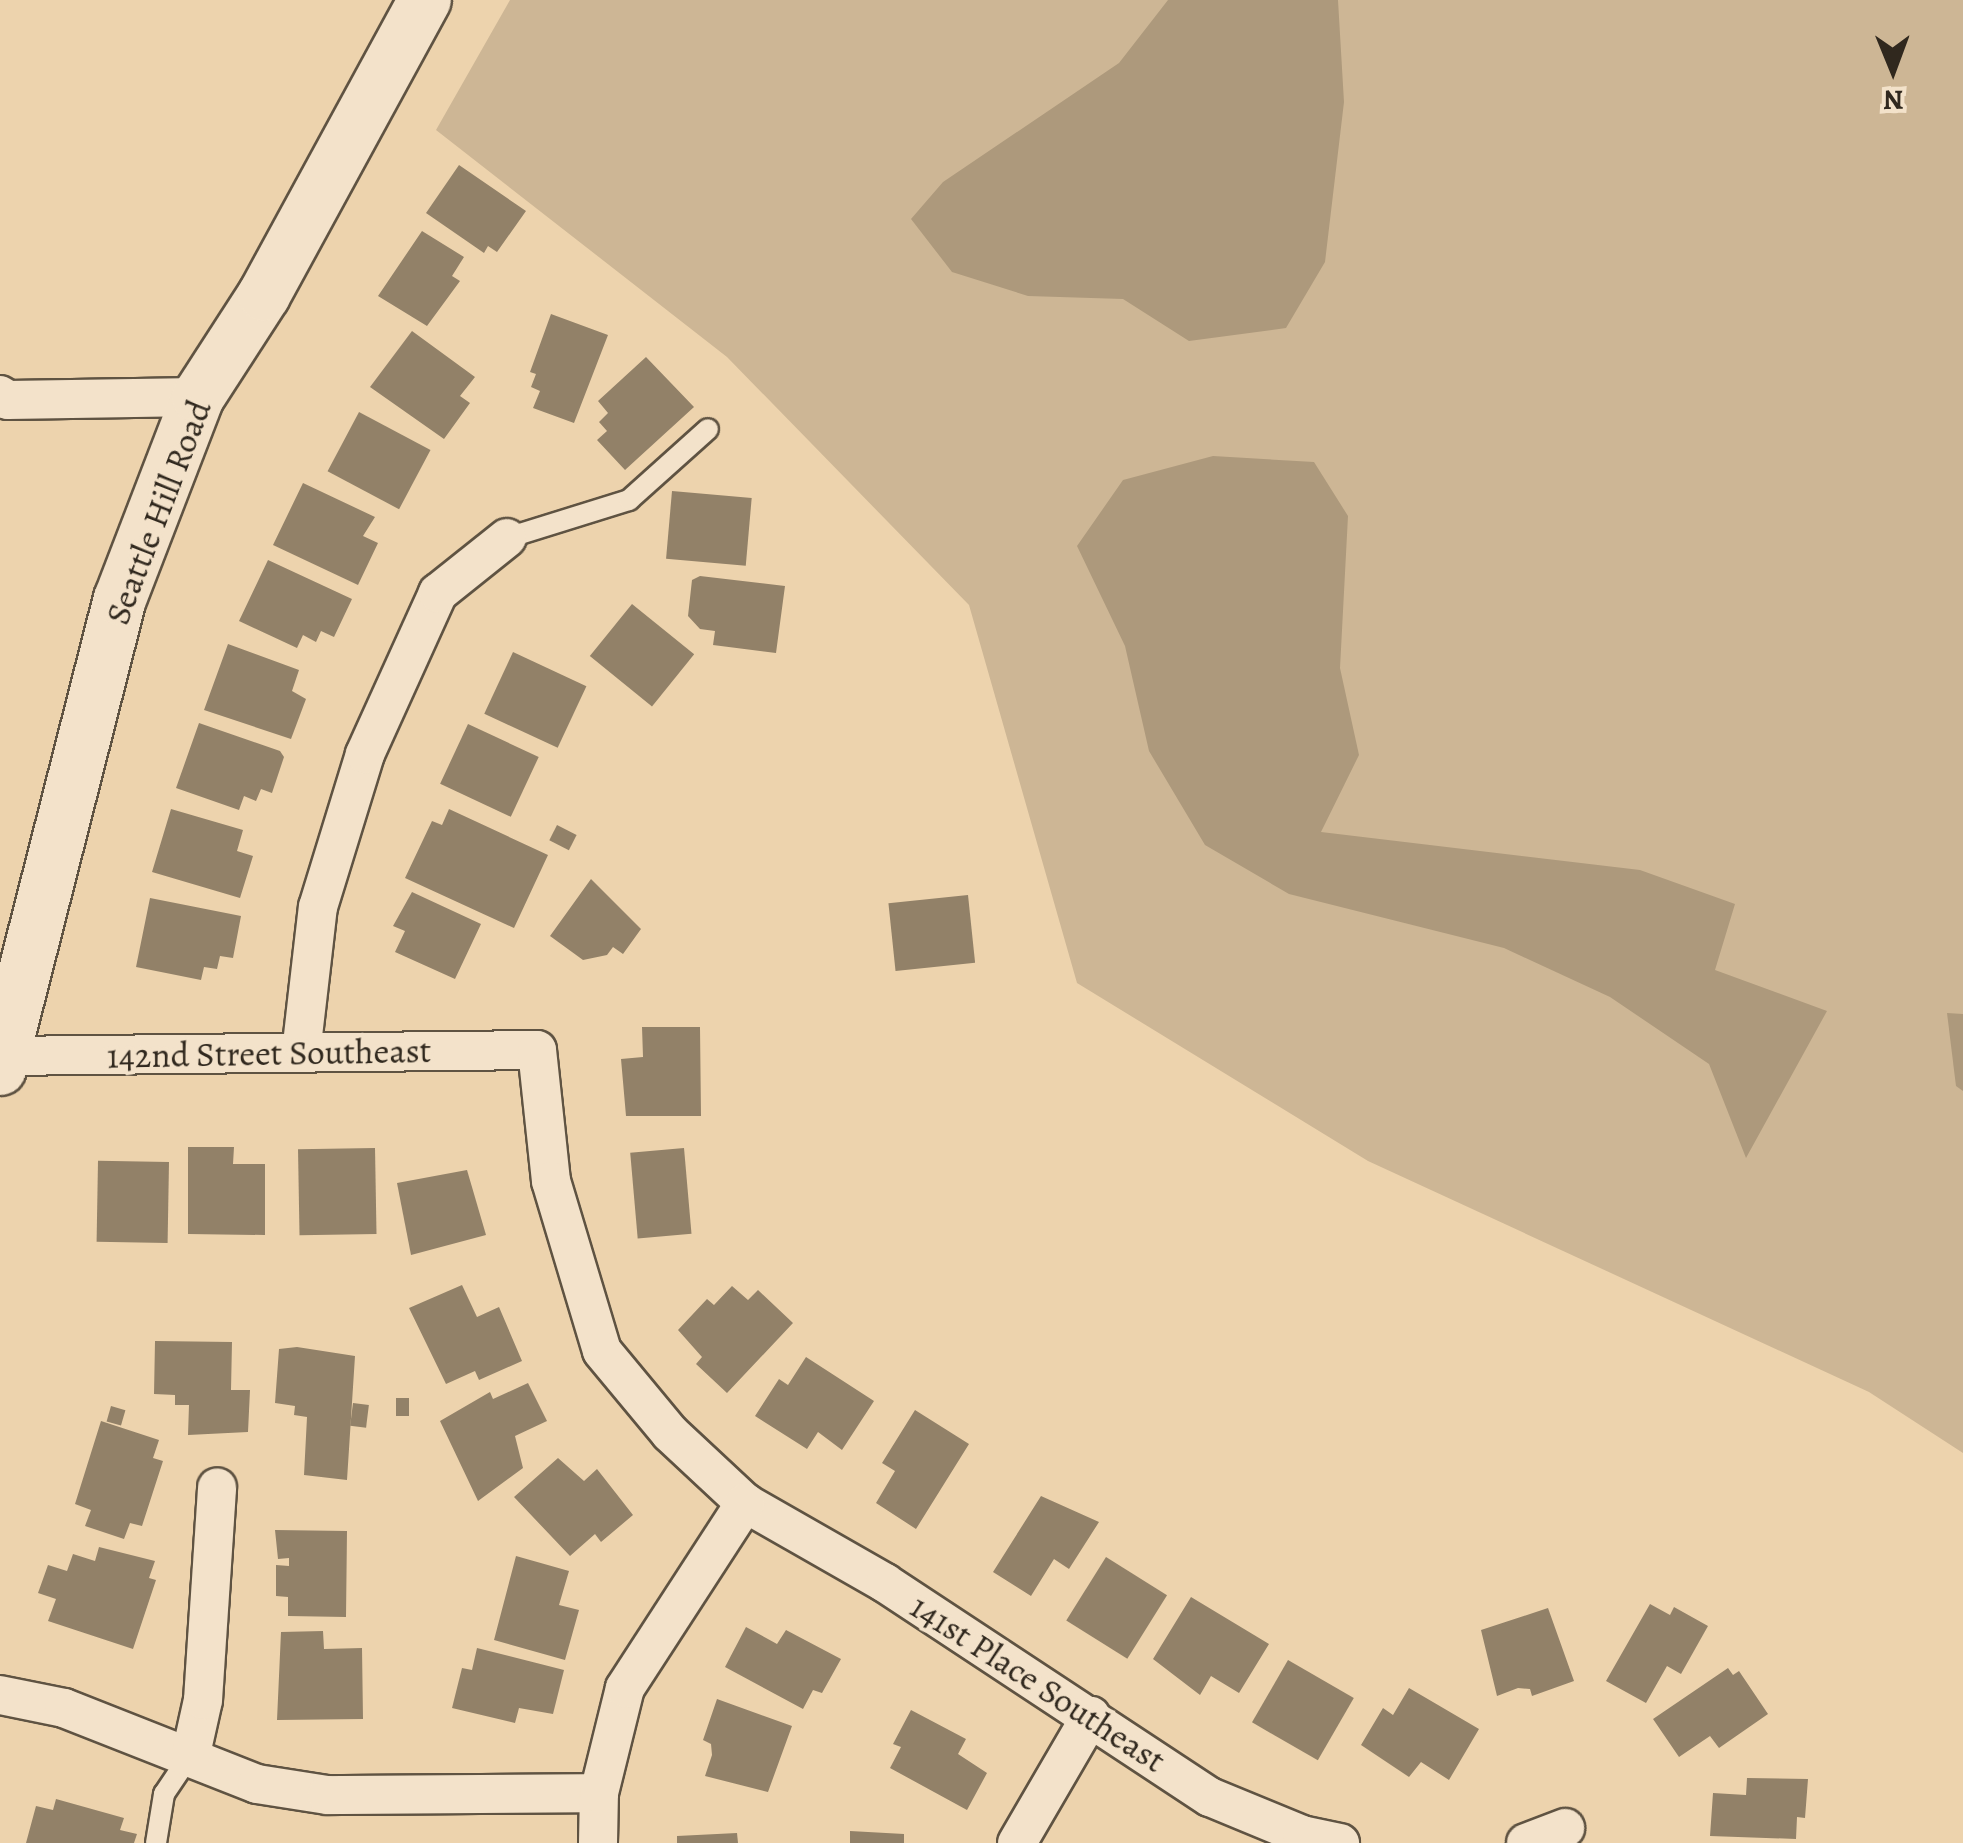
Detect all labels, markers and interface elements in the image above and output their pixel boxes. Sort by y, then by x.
north arrow [1843,20,1943,120]
text: N [1883,81,1904,119]
street label: Seattle Hill Road [96,394,220,630]
street label: 142nd Street Southeast [106,1029,432,1077]
street label: 141st Place Southeast [903,1585,1173,1781]

